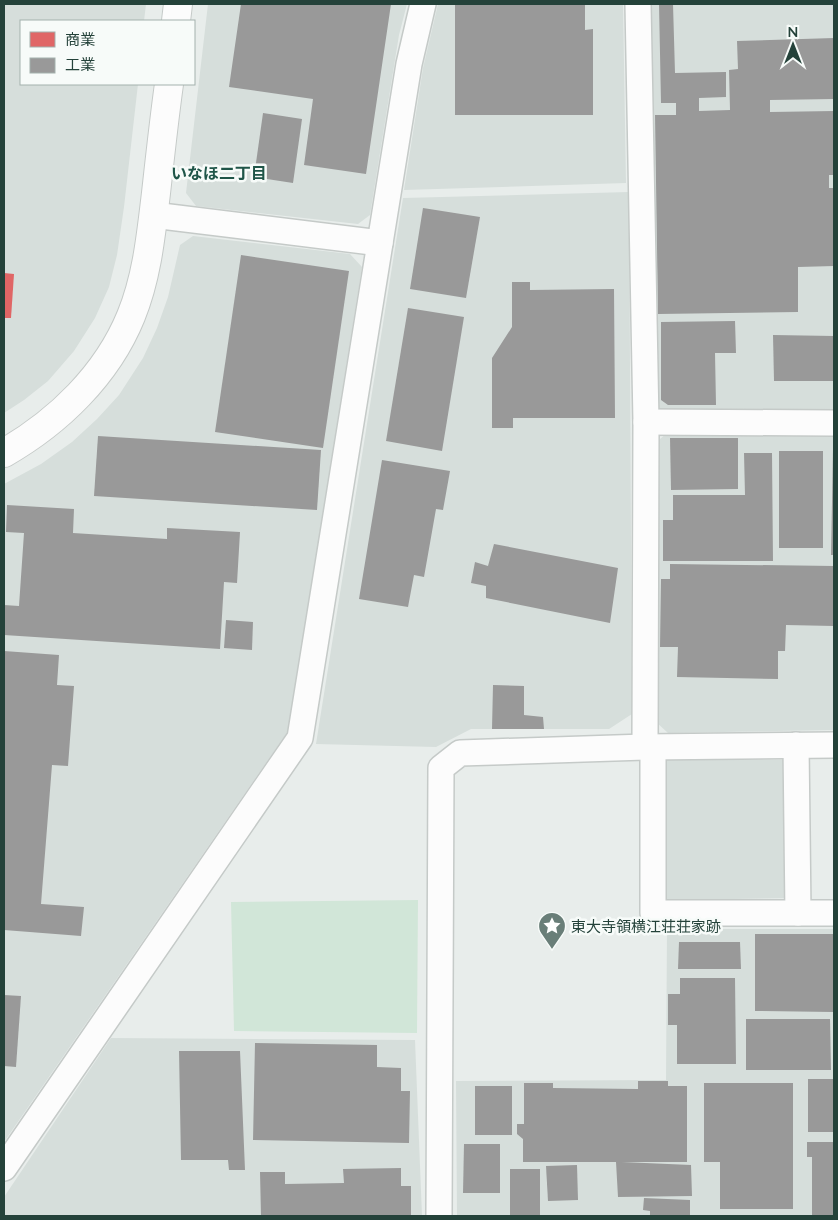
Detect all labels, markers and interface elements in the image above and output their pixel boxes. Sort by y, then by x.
legend [20,20,195,85]
north arrow [768,20,818,70]
text: N [788,23,798,40]
text: 商業 [65,30,95,48]
text: 工業 [65,55,95,73]
district label: いなほ二丁目 [171,163,267,182]
place icon: 東大寺領横江荘荘家跡 [537,911,567,950]
place label: 東大寺領横江荘荘家跡 [571,917,721,935]

